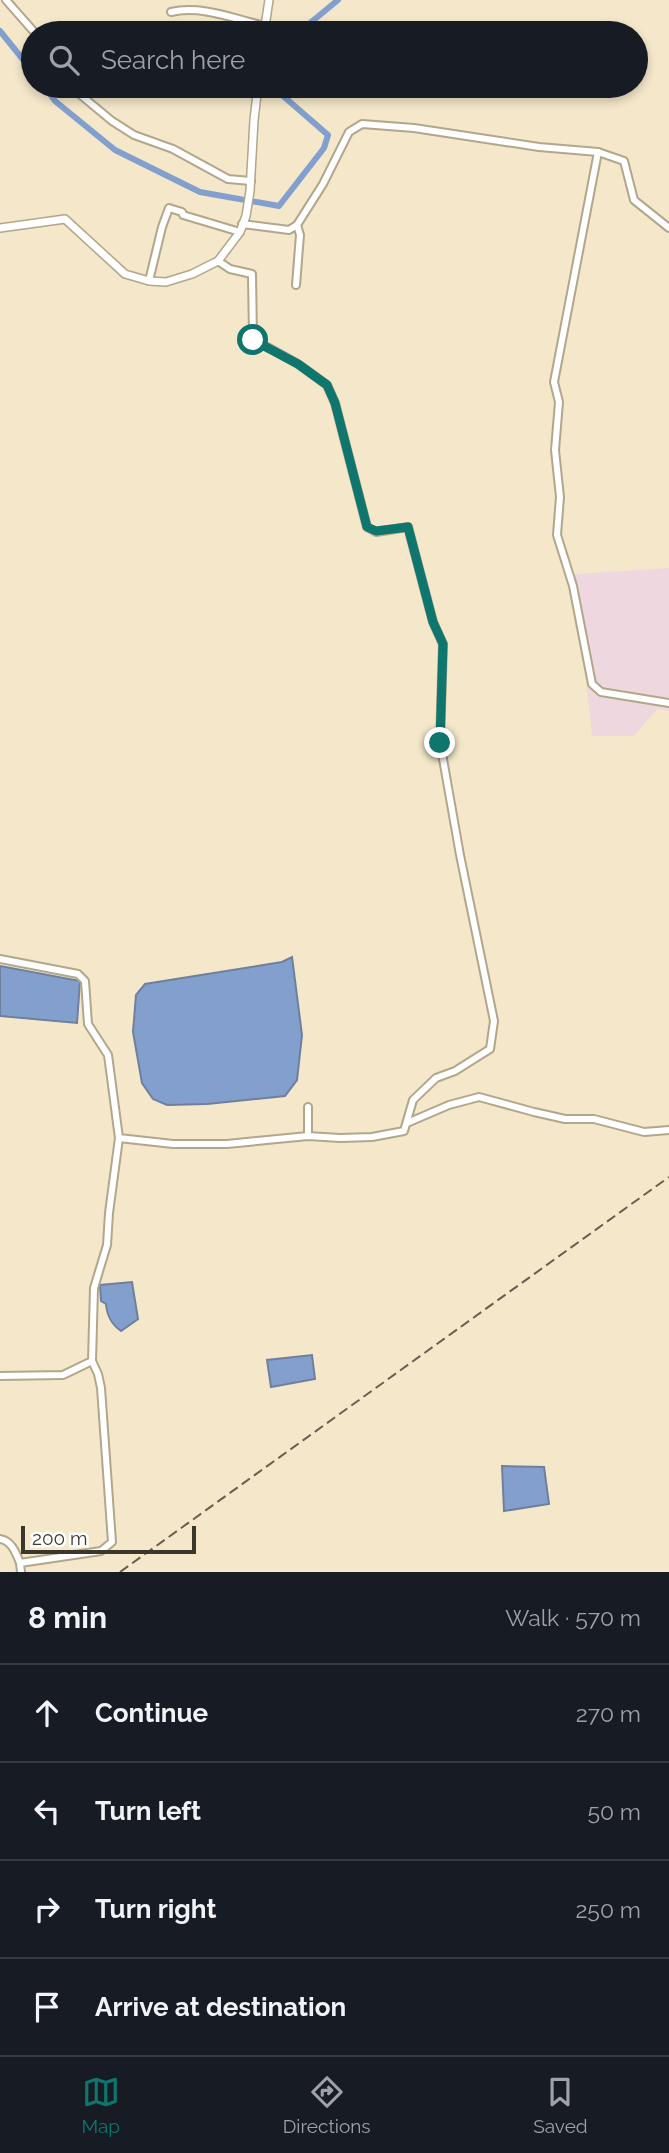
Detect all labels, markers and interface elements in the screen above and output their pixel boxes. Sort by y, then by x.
search box [21,21,648,98]
icon: search [45,41,83,79]
text: Search here [101,45,245,75]
route start [237,324,268,355]
route end [424,727,455,758]
scale bar [21,1523,196,1555]
text: 200 m [32,1527,87,1549]
text: 8 min [28,1600,107,1635]
text: Walk · 570 m [505,1604,641,1631]
icon: ahead [28,1694,66,1732]
text: Continue [95,1698,208,1728]
text: 270 m [576,1700,641,1727]
icon: left [28,1792,66,1830]
text: Turn left [95,1796,201,1826]
text: 50 m [587,1798,641,1825]
icon: right [28,1890,66,1928]
text: Turn right [95,1894,216,1924]
text: 250 m [575,1896,641,1923]
icon: arrive [28,1988,66,2026]
text: Arrive at destination [95,1992,346,2022]
tab: Map [81,2073,120,2137]
tab: Directions [283,2073,371,2137]
tab: Saved [533,2073,588,2137]

